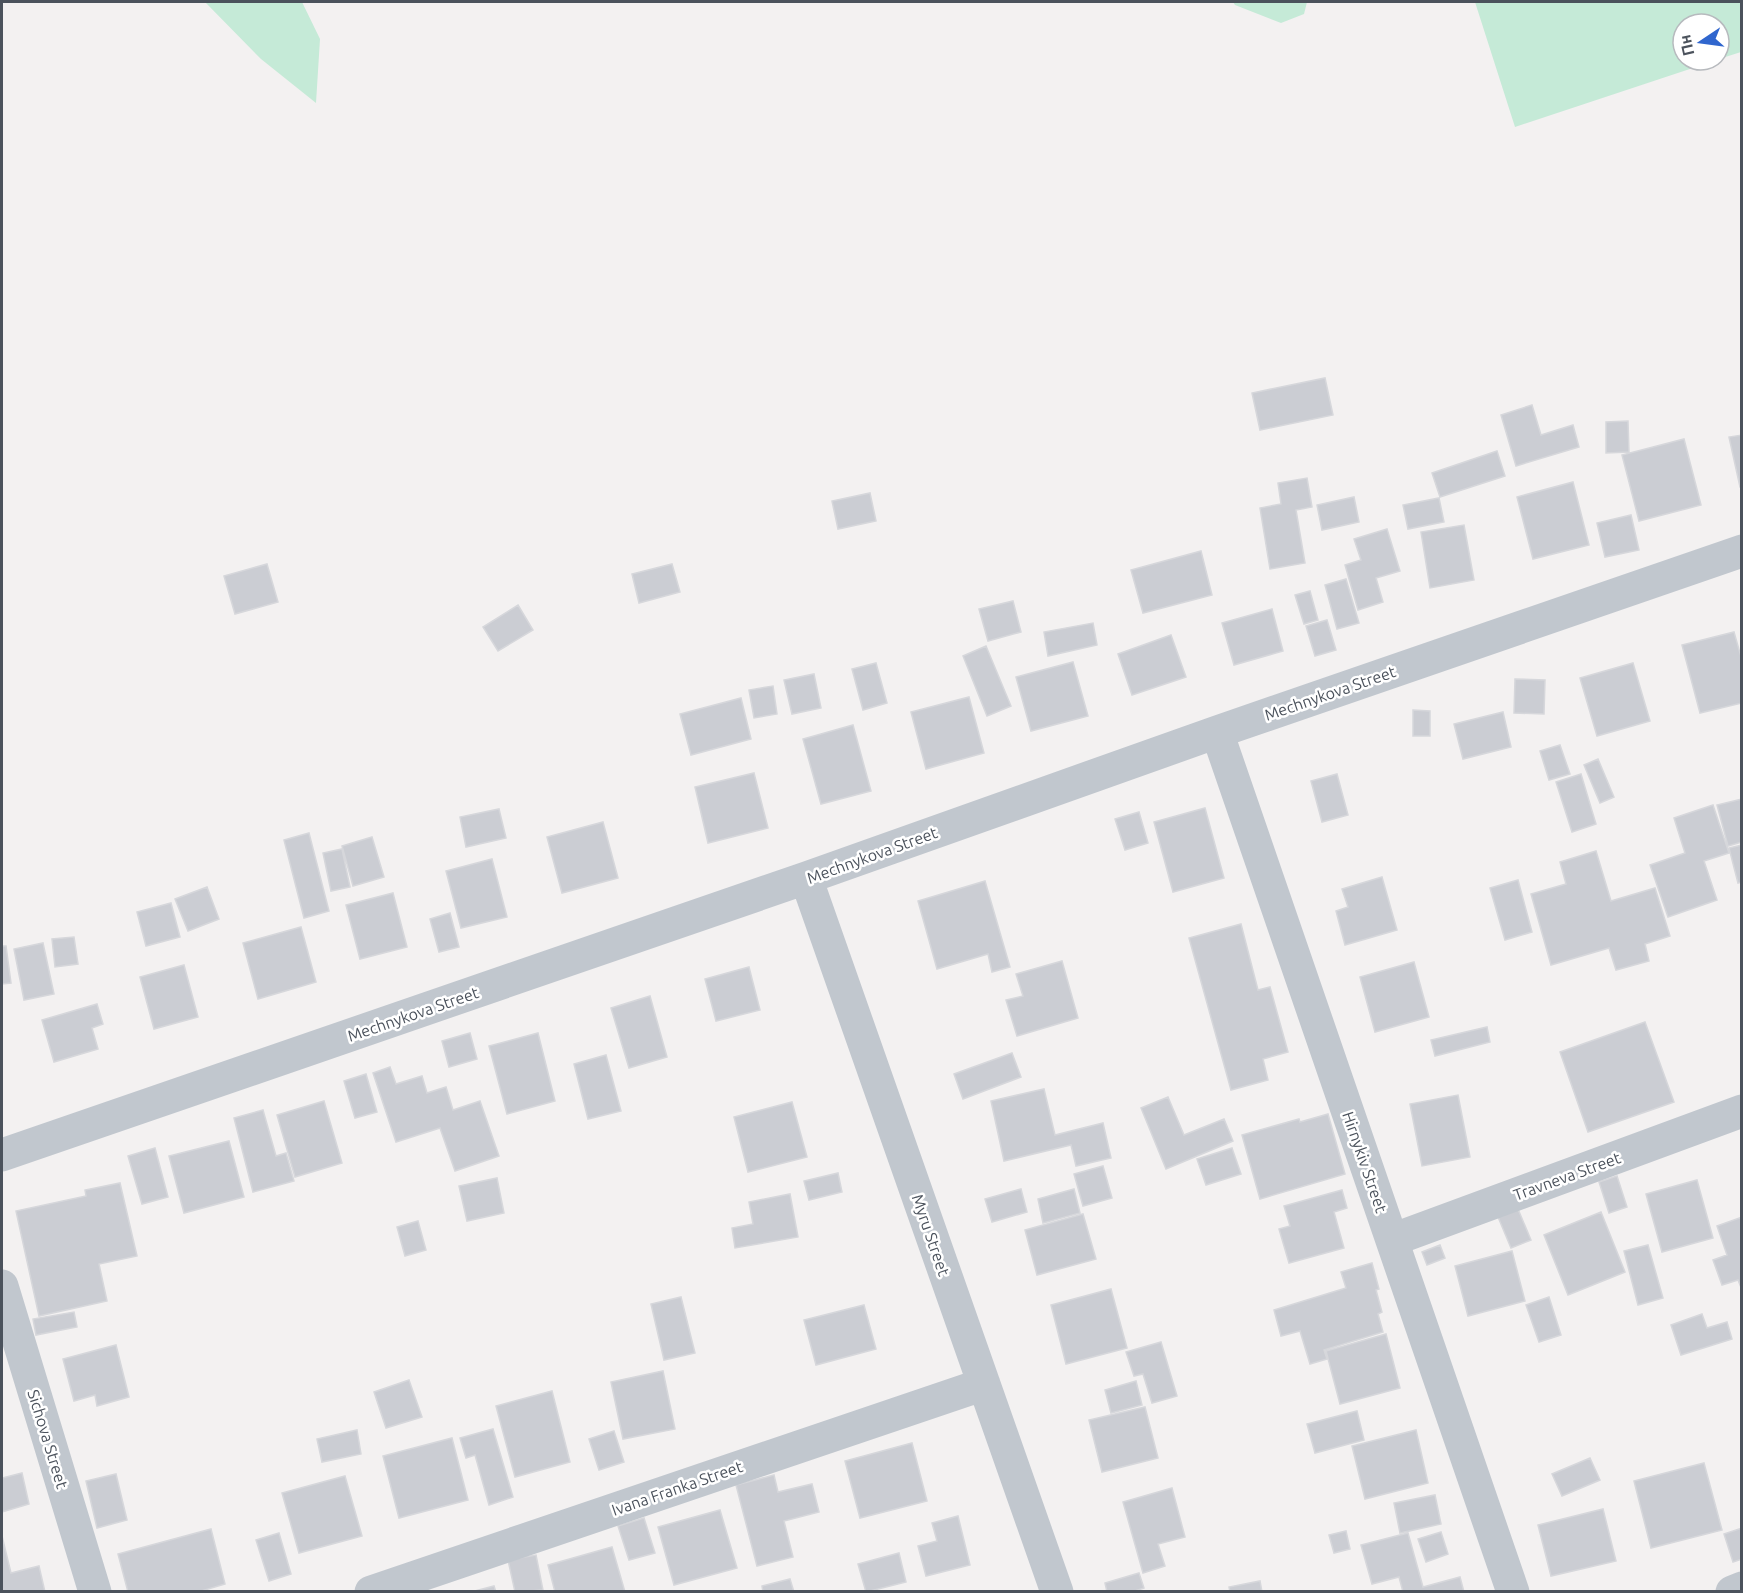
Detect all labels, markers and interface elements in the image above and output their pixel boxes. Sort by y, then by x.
north arrow [1671,12,1731,72]
text: Пн [1675,33,1698,58]
street label: Mechnykova Street [1262,662,1399,724]
street label: Mechnykova Street [804,823,940,887]
street label: Mechnykova Street [345,983,482,1045]
street label: Hirnykiv Street [1339,1109,1391,1216]
street label: Travneva Street [1511,1148,1624,1204]
street label: Myru Street [909,1192,954,1279]
street label: Sichova Street [24,1387,72,1491]
street label: Ivana Franka Street [609,1457,746,1519]

